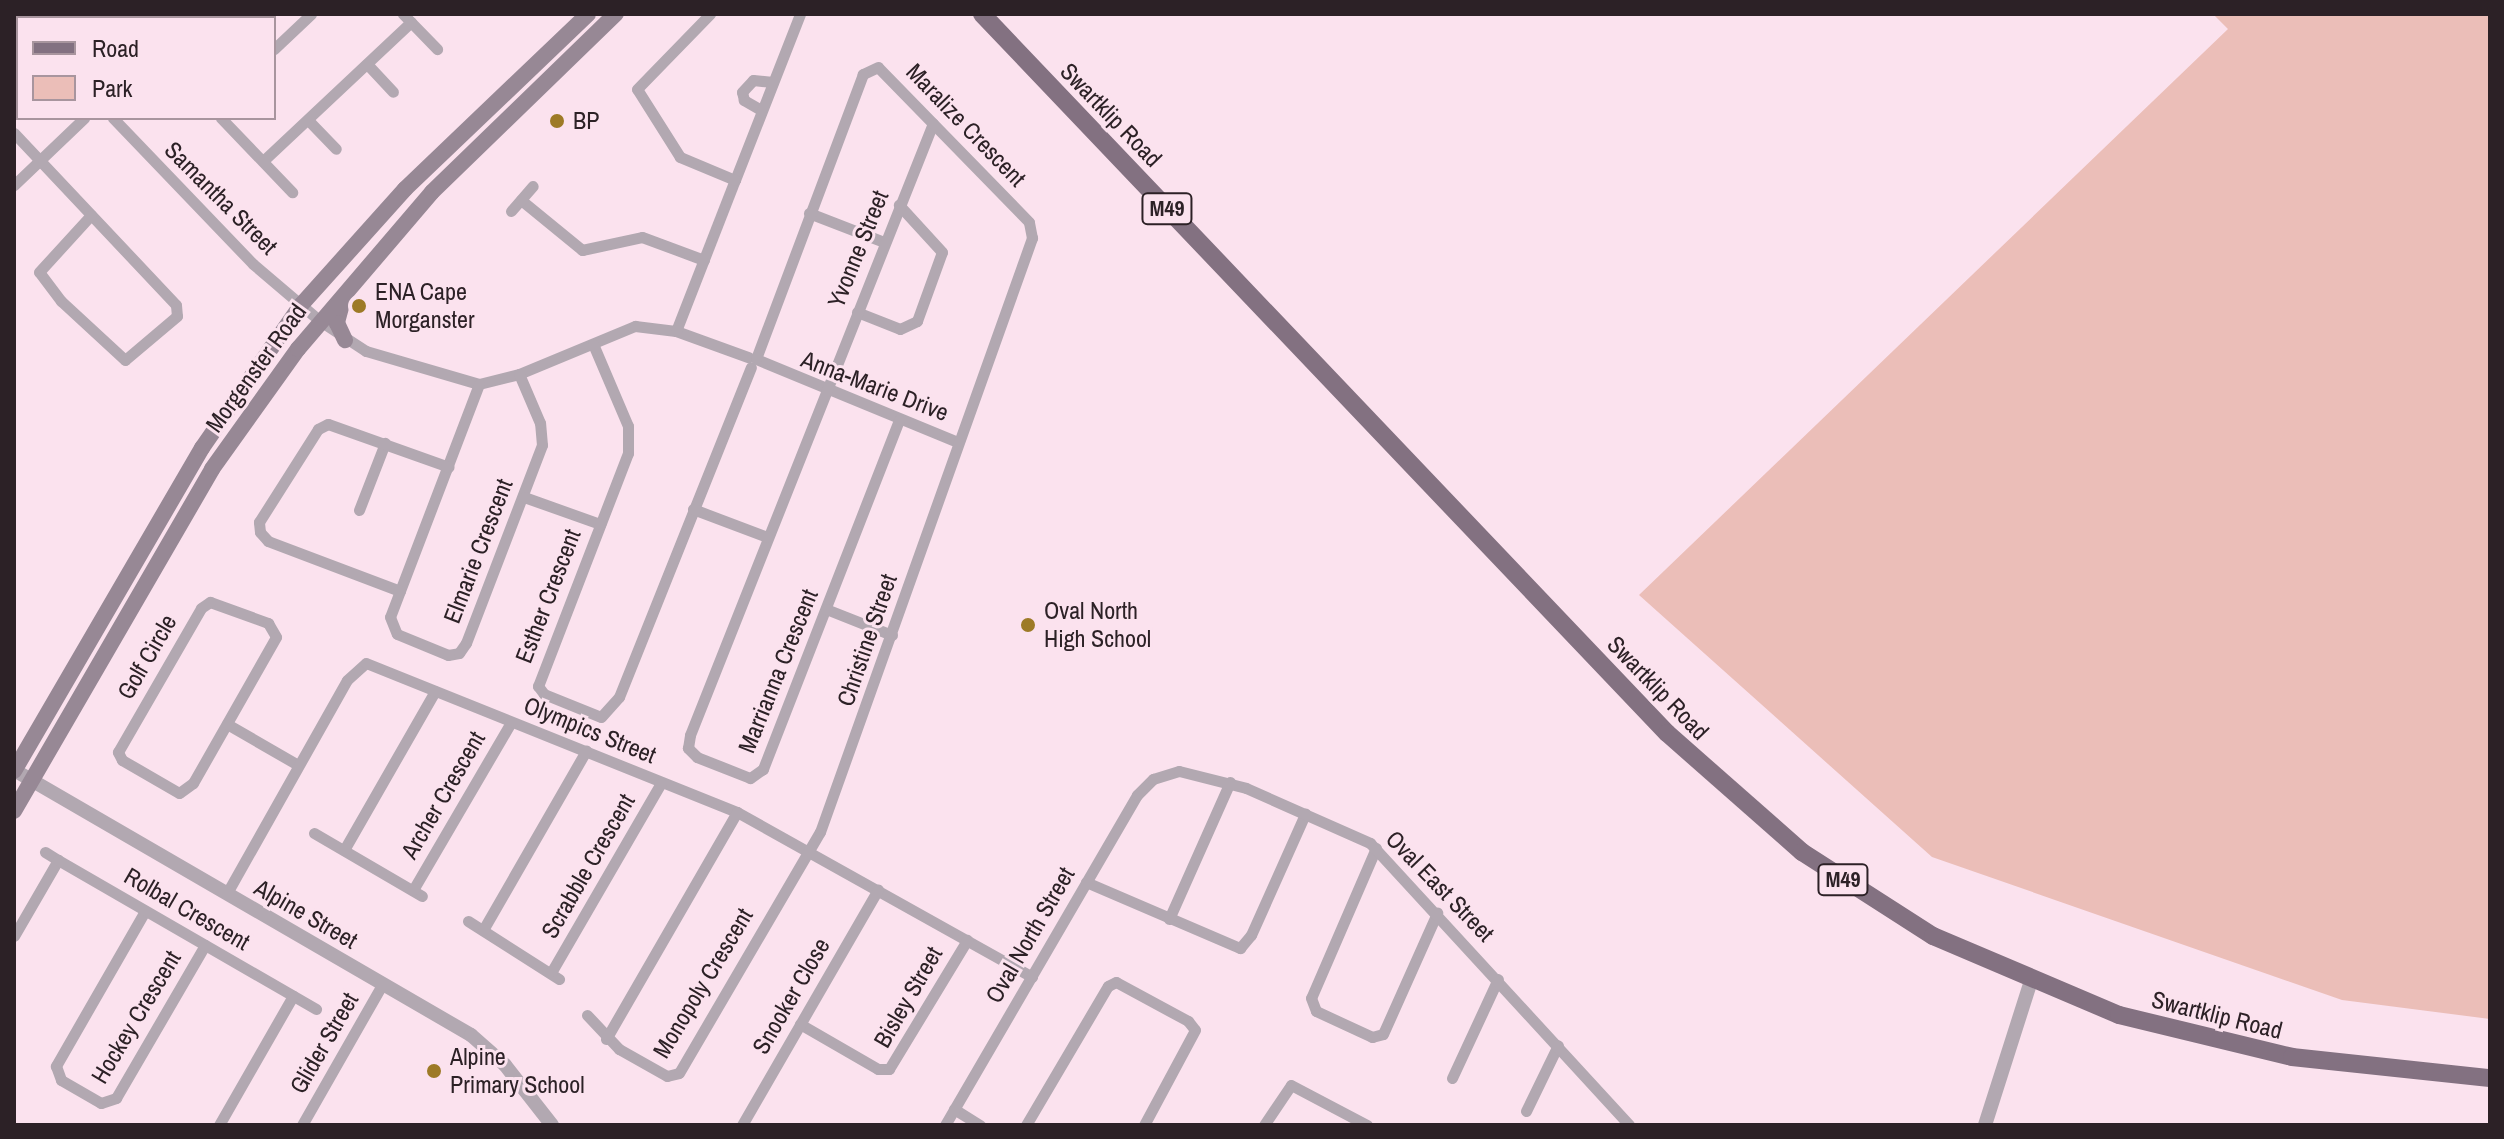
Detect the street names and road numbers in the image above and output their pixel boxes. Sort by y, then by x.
street label: Swartklip Road [1054,57,1168,173]
street label: Maralize Crescent [900,58,1032,192]
street label: Samantha Street [159,136,283,260]
street label: Yvonne Street [821,186,895,312]
road number: M49 [1141,191,1193,227]
street label: Morgenster Road [200,298,312,438]
street label: Anna-Marie Drive [797,345,953,427]
street label: Elmarie Crescent [437,475,519,627]
street label: Esther Crescent [509,525,587,667]
street label: Christine Street [831,570,903,710]
street label: Marrianna Crescent [732,585,824,757]
street label: Golf Circle [111,610,183,704]
street label: Swartklip Road [1601,630,1715,746]
street label: Olympics Street [520,690,660,770]
street label: Archer Crescent [395,726,491,864]
street label: Scrabble Crescent [535,789,641,943]
street label: Oval East Street [1380,824,1500,948]
street label: Rolbal Crescent [119,862,255,956]
street label: Oval North Street [980,862,1080,1008]
road number: M49 [1817,862,1869,898]
street label: Alpine Street [250,873,362,955]
street label: Monopoly Crescent [647,903,759,1063]
street label: Snooker Close [746,933,836,1059]
street label: Bisley Street [868,941,948,1053]
street label: Hockey Crescent [85,945,187,1089]
street label: Swartklip Road [2149,985,2285,1045]
street label: Glider Street [284,987,364,1099]

